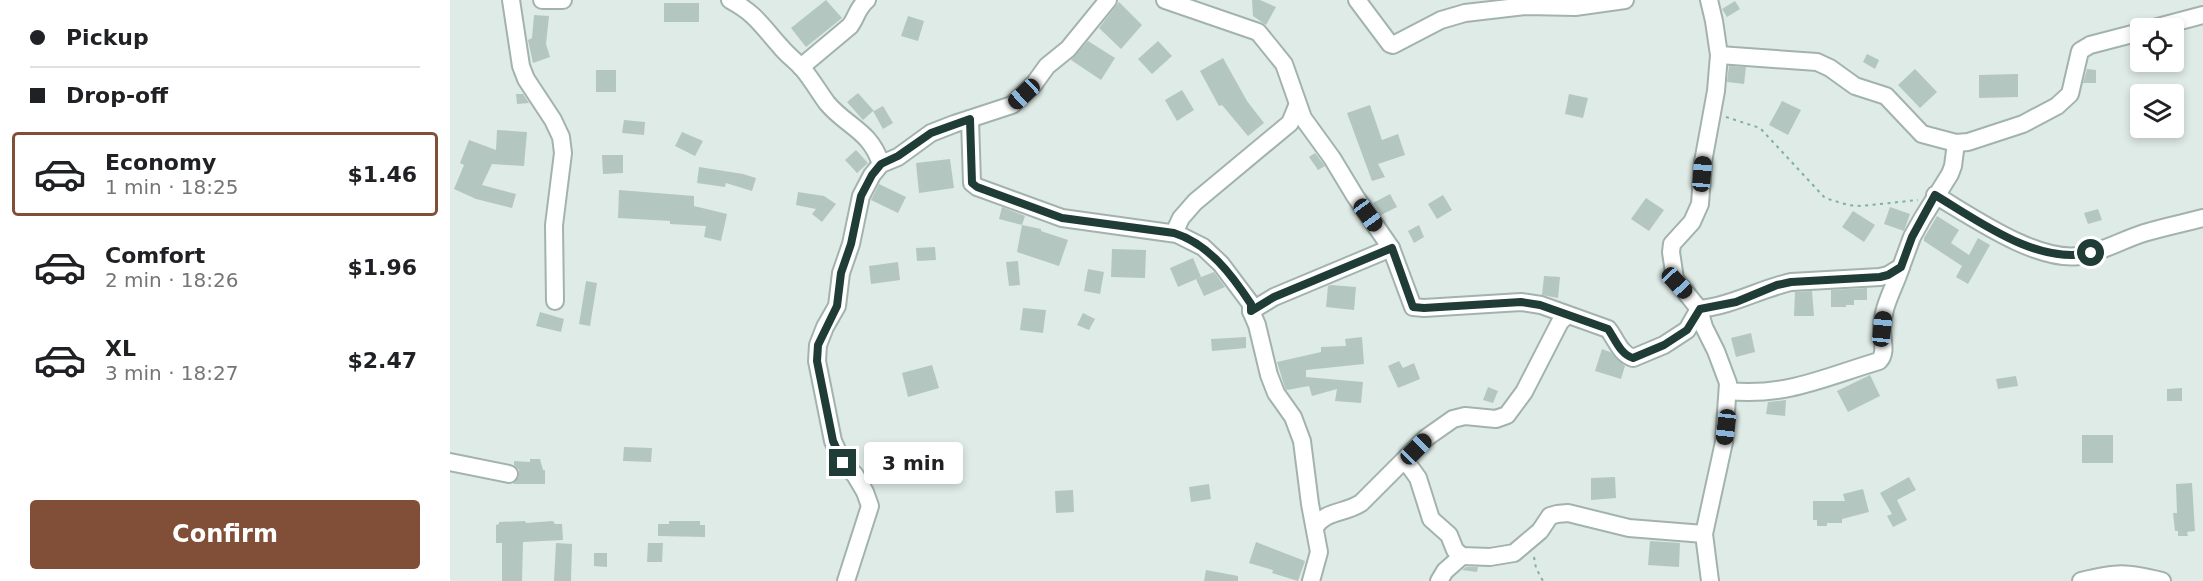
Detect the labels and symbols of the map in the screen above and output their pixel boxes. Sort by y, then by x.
car [1005,75,1043,113]
car [1691,155,1713,193]
car [1350,195,1386,235]
route start [2077,239,2104,266]
car [1658,264,1696,302]
car [1871,310,1893,348]
car [1715,408,1737,446]
car [1397,430,1435,468]
callout: 3 min [864,442,963,484]
route end [829,449,856,476]

